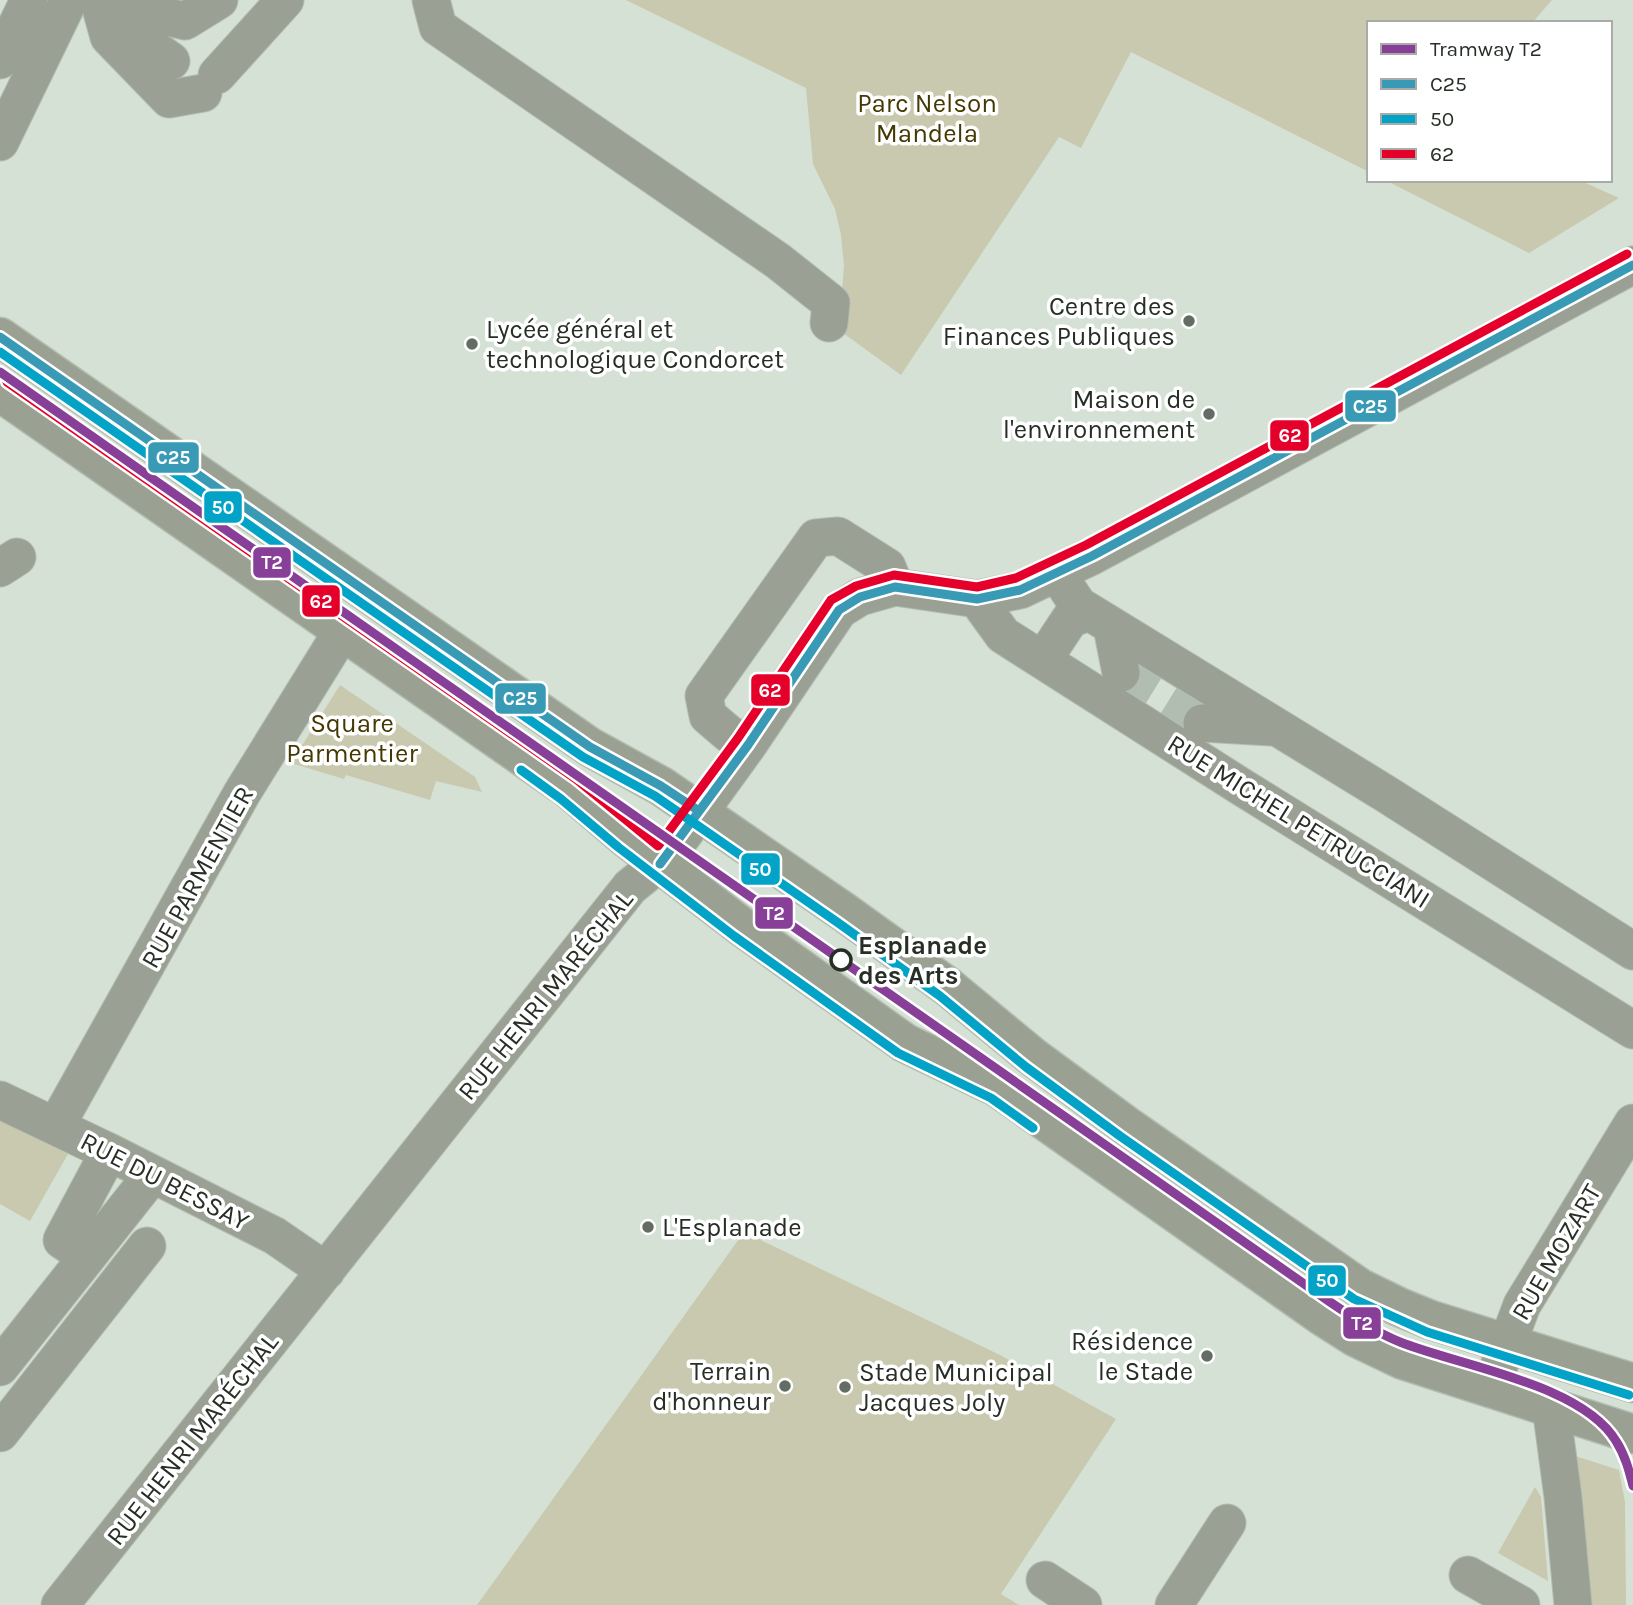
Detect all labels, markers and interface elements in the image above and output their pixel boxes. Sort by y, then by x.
legend [1367,21,1612,182]
text: Tramway T2 [1430,37,1542,61]
text: C25 [1430,72,1467,96]
park label: Parc Nelson Mandela [857,88,997,149]
text: 50 [1430,107,1454,131]
text: 62 [1430,142,1454,166]
place label: Centre des Finances Publiques [943,291,1175,352]
marker: Centre des Finances Publiques [1181,313,1197,329]
place label: Lycée général et technologique Condorcet [486,314,784,375]
marker: Lycée général et technologique Condorcet [464,336,480,352]
place label: Maison de l'environnement [1003,384,1195,445]
line badge: C25 [1344,389,1397,423]
text: C25 [1353,396,1387,418]
marker: Maison de l'environnement [1201,406,1217,422]
line badge: 62 [1269,419,1310,452]
text: 62 [1278,425,1302,447]
line badge: C25 [147,441,200,474]
text: C25 [156,447,190,469]
line badge: 50 [203,490,243,524]
text: 50 [211,497,235,519]
line badge: T2 [252,546,292,579]
text: T2 [261,552,283,574]
line badge: 62 [301,584,341,618]
text: 62 [309,591,333,613]
line badge: 62 [750,673,791,707]
text: 62 [758,680,782,702]
line badge: C25 [494,682,547,715]
text: C25 [503,688,537,710]
park label: Square Parmentier [286,708,418,769]
street label: RUE MICHEL PETRUCCIANI [1162,728,1436,915]
street label: RUE PARMENTIER [135,781,260,974]
line badge: 50 [740,852,781,886]
text: 50 [748,859,772,881]
street label: RUE HENRI MARÉCHAL [451,884,639,1106]
line badge: T2 [754,896,794,930]
text: T2 [763,903,785,925]
place label: Esplanade des Arts [858,930,987,991]
marker: Esplanade des Arts [830,949,852,971]
street label: RUE DU BESSAY [75,1126,255,1238]
street label: RUE MOZART [1505,1179,1608,1326]
place label: L'Esplanade [662,1212,802,1243]
marker: L'Esplanade [640,1219,656,1235]
line badge: 50 [1307,1264,1347,1297]
text: 50 [1315,1270,1339,1292]
line badge: T2 [1342,1306,1382,1340]
text: T2 [1351,1313,1373,1335]
street label: RUE HENRI MARÉCHAL [99,1326,285,1552]
place label: Résidence le Stade [1071,1326,1193,1387]
marker: Résidence le Stade [1199,1348,1215,1364]
place label: Terrain d'honneur [652,1356,772,1417]
place label: Stade Municipal Jacques Joly [859,1357,1053,1418]
marker: Terrain d'honneur [777,1378,793,1394]
marker: Stade Municipal Jacques Joly [837,1379,853,1395]

